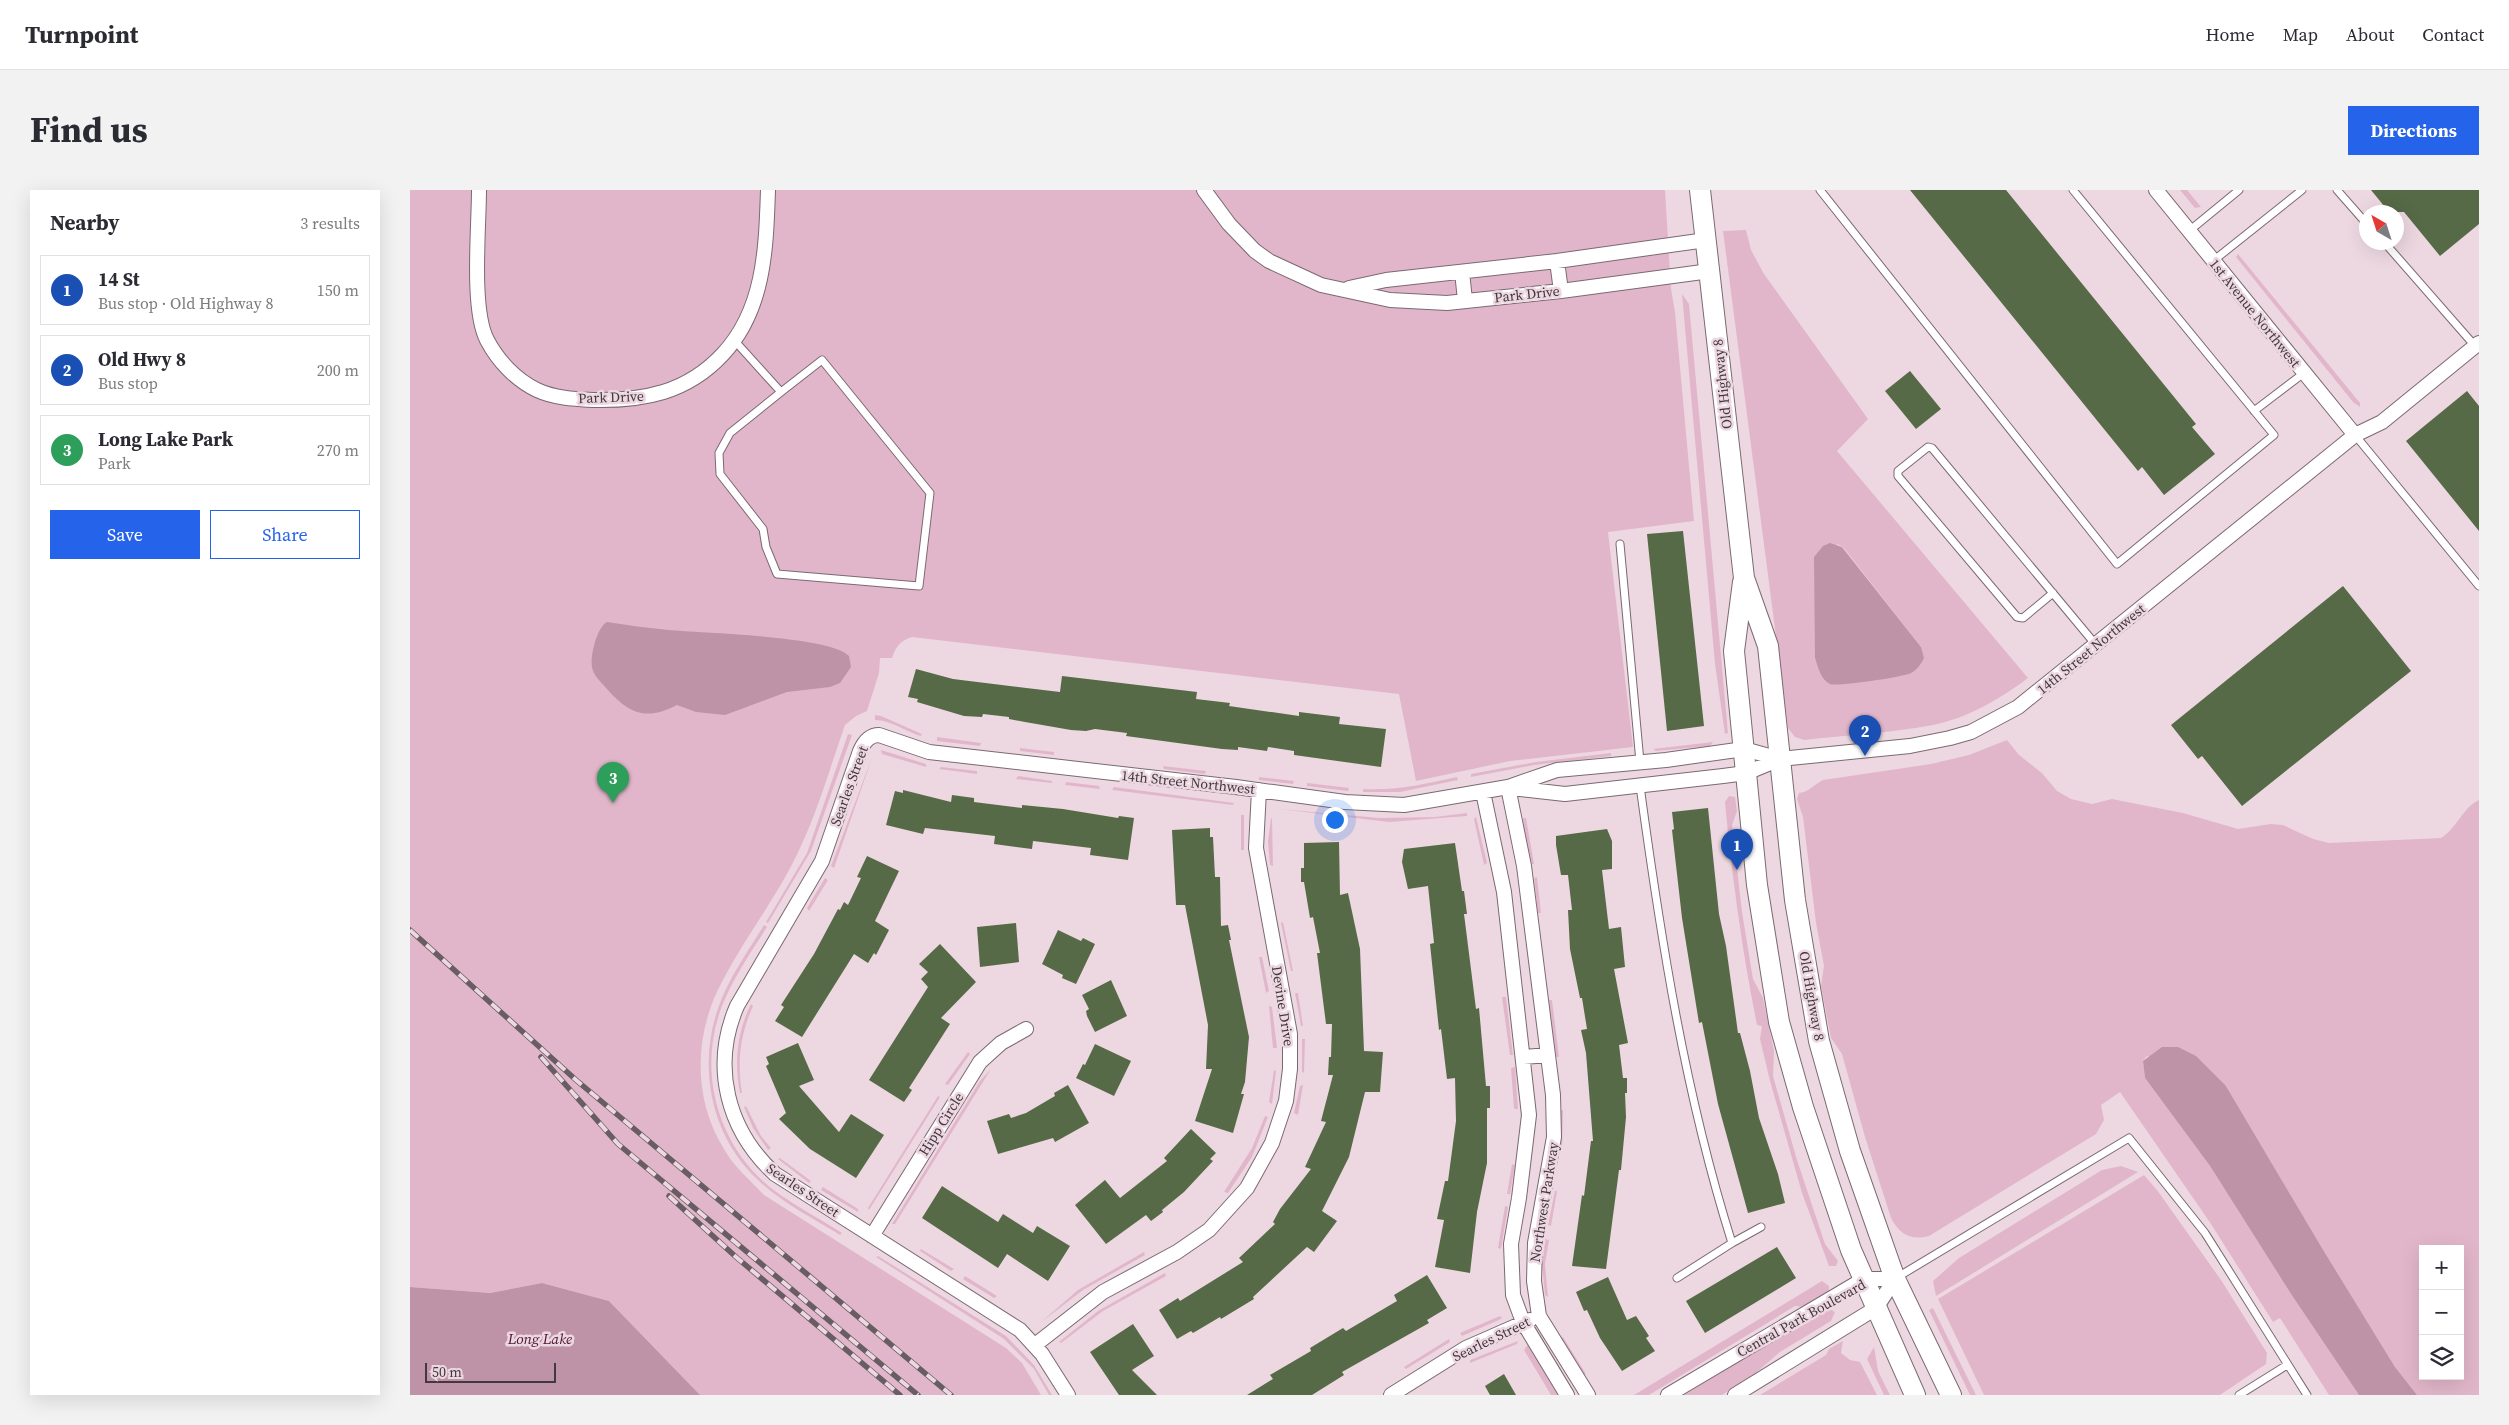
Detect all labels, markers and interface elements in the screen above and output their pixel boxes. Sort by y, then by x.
text: Turnpoint [25,18,138,51]
text: Home [2206,22,2255,47]
text: Map [2283,22,2318,47]
text: About [2346,22,2394,47]
text: Contact [2422,22,2484,47]
text: Find us [30,106,148,154]
button: Directions [2348,106,2479,155]
north arrow [2359,205,2404,250]
text: Nearby [50,208,120,237]
text: 3 results [300,212,360,234]
street label: 1st Avenue Northwest [2205,254,2305,372]
text: 14 St [98,266,140,292]
text: 1 [63,279,71,301]
text: 150 m [317,279,359,301]
street label: Park Drive [1493,281,1561,307]
text: Bus stop · Old Highway 8 [98,292,274,314]
street label: Old Highway 8 [1707,338,1737,430]
text: Old Hwy 8 [98,346,186,372]
text: 2 [63,359,71,381]
text: 200 m [317,359,359,381]
text: Bus stop [98,372,158,394]
street label: Park Drive [578,386,644,408]
text: Long Lake Park [98,426,233,452]
text: 3 [63,439,71,461]
text: 270 m [317,439,359,461]
text: Park [98,452,131,474]
button: Save [50,510,200,559]
button: Share [210,510,360,559]
street label: 14th Street Northwest [2032,599,2150,699]
pin: 2 [1849,715,1881,756]
street label: Searles Street [825,743,873,829]
pin: 3 [597,762,629,803]
street label: 14th Street Northwest [1120,765,1256,799]
your location [1322,807,1348,833]
pin: 1 [1721,829,1753,870]
street label: Old Highway 8 [1794,950,1830,1042]
street label: Devine Drive [1267,965,1299,1047]
street label: Hipp Circle [914,1088,968,1160]
street label: Northwest Parkway [1525,1140,1563,1263]
street label: Searles Street [763,1158,844,1222]
map controls [2419,1245,2464,1380]
button: + [2419,1245,2464,1290]
street label: Central Park Boulevard [1733,1274,1869,1362]
button: − [2419,1290,2464,1335]
street label: Searles Street [1449,1311,1533,1366]
water label: Long Lake [507,1328,572,1349]
button: layers [2419,1335,2464,1380]
scale bar [425,1360,556,1383]
text: 50 m [432,1362,462,1382]

